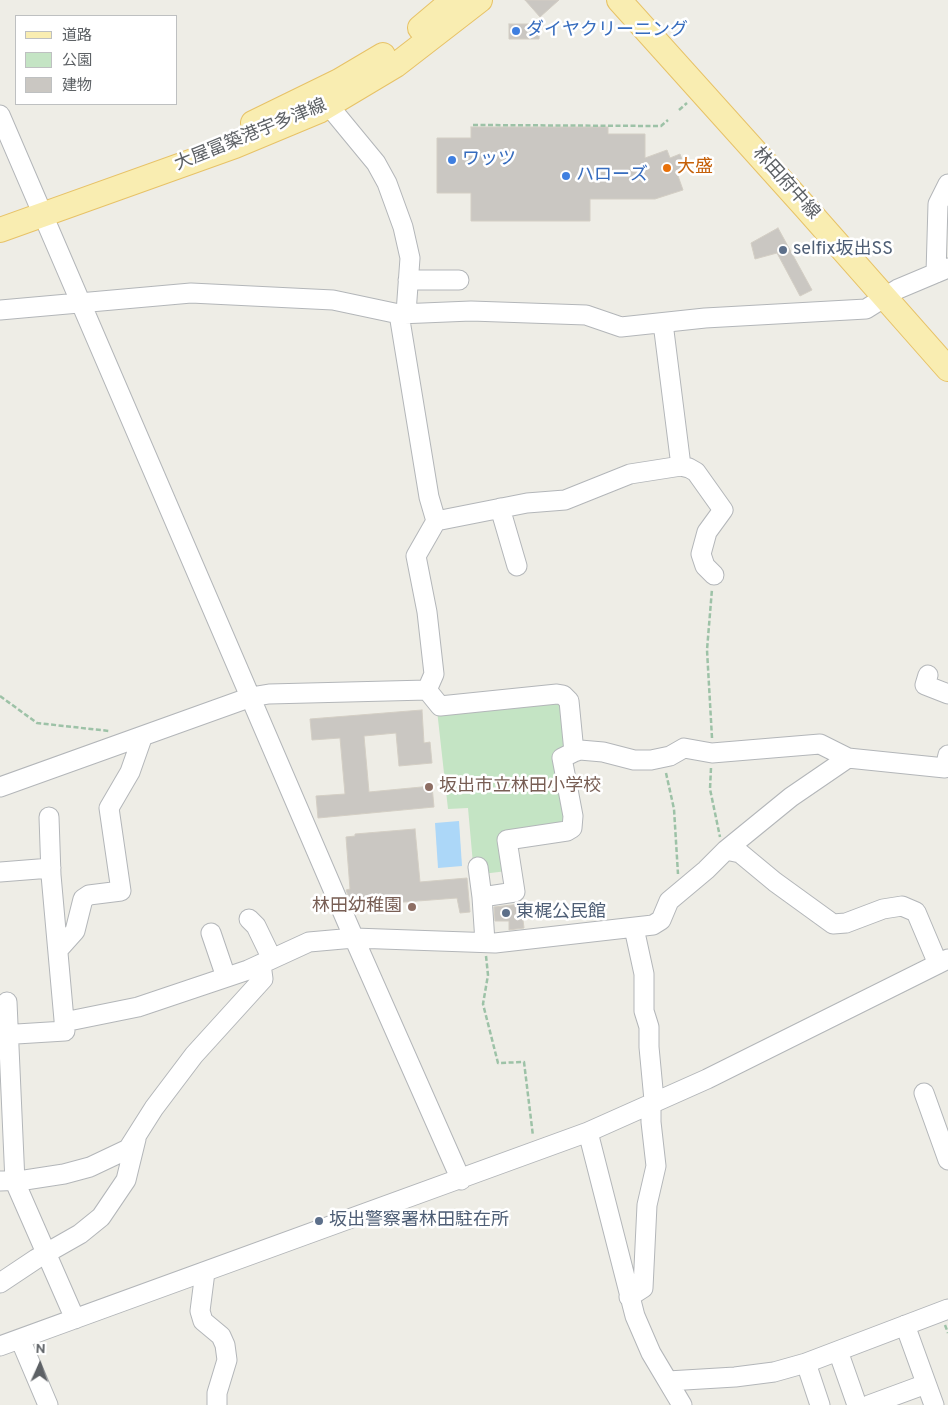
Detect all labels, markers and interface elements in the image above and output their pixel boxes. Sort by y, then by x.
legend [15,15,178,105]
place label: ダイヤクリーニング [526,20,688,42]
marker: ダイヤクリーニング [510,25,522,37]
text: 道路 [62,27,92,46]
text: 公園 [62,52,92,71]
text: 建物 [62,77,92,96]
street label: 大屋冨築港宇多津線 [172,96,330,176]
street label: 林田府中線 [747,143,823,225]
place label: ワッツ [462,149,516,171]
marker: ワッツ [446,154,458,166]
place label: 大盛 [677,157,713,179]
marker: 大盛 [661,162,673,174]
place label: ハローズ [576,165,648,187]
marker: ハローズ [560,170,572,182]
place label: selfix坂出SS [793,239,893,261]
marker: selfix坂出SS [777,244,789,256]
place label: 坂出市立林田小学校 [439,776,601,798]
marker: 坂出市立林田小学校 [423,781,435,793]
place label: 林田幼稚園 [312,896,402,918]
marker: 林田幼稚園 [406,901,418,913]
place label: 東梶公民館 [516,902,606,924]
marker: 東梶公民館 [500,907,512,919]
place label: 坂出警察署林田駐在所 [329,1210,509,1232]
marker: 坂出警察署林田駐在所 [313,1215,325,1227]
north arrow [15,1340,65,1390]
text: N [35,1341,46,1358]

